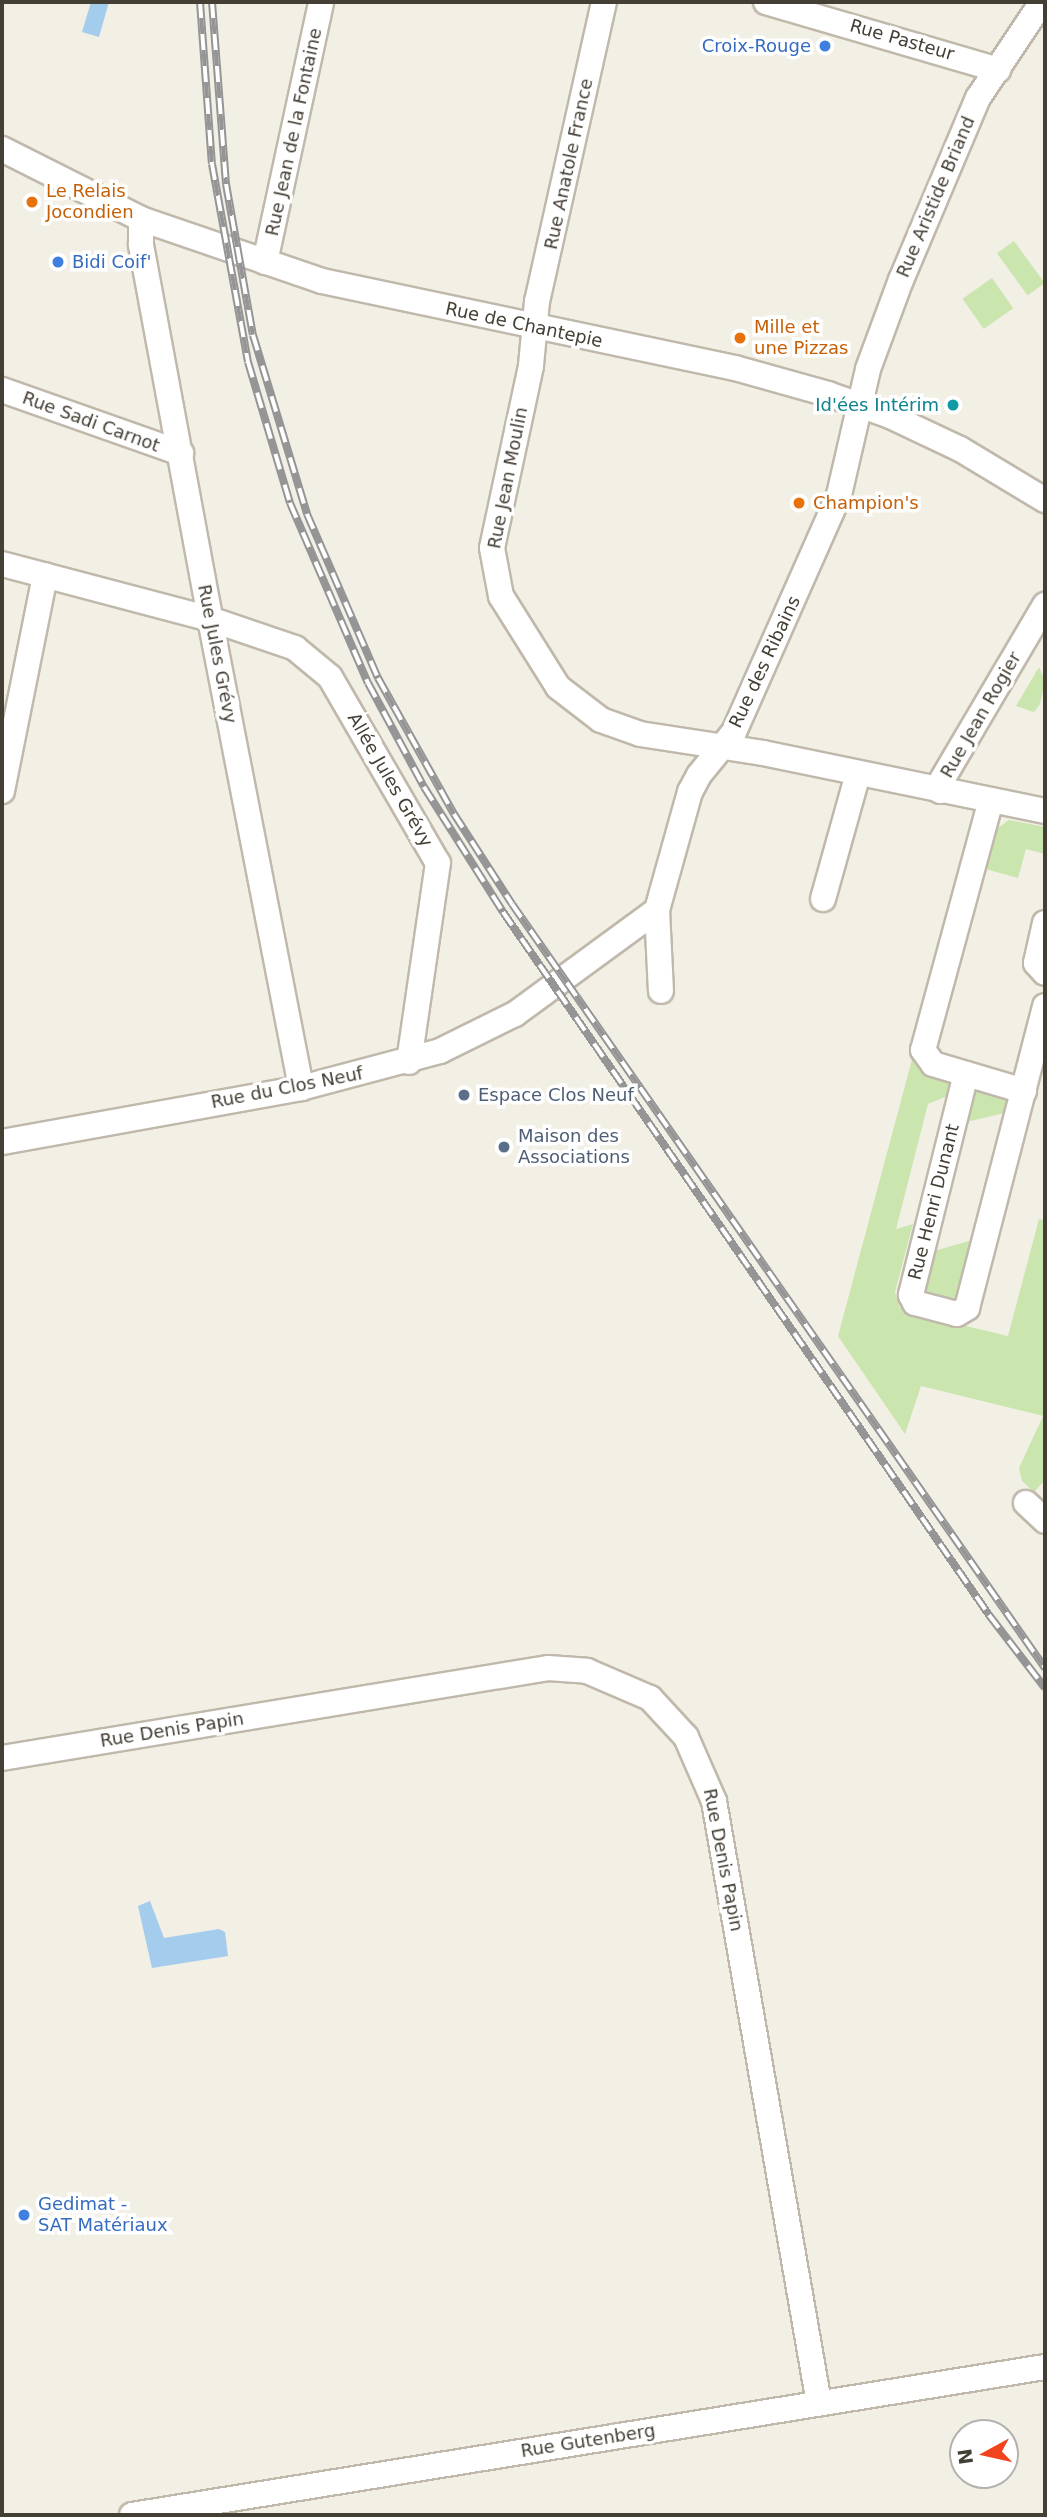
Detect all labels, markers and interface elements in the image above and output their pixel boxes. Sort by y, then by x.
street label: Rue Pasteur [847,15,957,65]
street label: Rue Jean de la Fontaine [261,26,327,238]
place label: Croix-Rouge [702,35,811,57]
marker: Croix-Rouge [817,38,833,54]
street label: Rue Anatole France [540,76,598,252]
street label: Rue Aristide Briand [892,113,980,281]
place label: Le Relais Jocondien [46,181,134,224]
marker: Le Relais Jocondien [24,194,40,210]
place label: Bidi Coif' [72,251,151,273]
marker: Bidi Coif' [50,254,66,270]
street label: Rue de Chantepie [443,298,605,352]
place label: Mille et une Pizzas [754,317,848,360]
marker: Mille et une Pizzas [732,330,748,346]
street label: Rue Sadi Carnot [19,387,163,457]
place label: Id'ées Intérim [815,394,939,416]
marker: Id'ées Intérim [945,397,961,413]
street label: Rue Jean Moulin [484,405,532,551]
place label: Champion's [813,492,919,514]
marker: Champion's [791,495,807,511]
street label: Rue Jules Grévy [193,583,241,725]
street label: Rue des Ribains [725,593,805,731]
street label: Rue Jean Rogier [936,648,1026,782]
street label: Allée Jules Grévy [343,709,437,851]
street label: Rue du Clos Neuf [209,1063,365,1113]
place label: Espace Clos Neuf [478,1084,634,1106]
marker: Espace Clos Neuf [456,1087,472,1103]
street label: Rue Henri Dunant [904,1122,964,1282]
place label: Maison des Associations [518,1126,630,1168]
marker: Maison des Associations [496,1139,512,1155]
street label: Rue Denis Papin [99,1708,245,1752]
street label: Rue Denis Papin [699,1787,747,1933]
place label: Gedimat - SAT Matériaux [38,2194,168,2236]
marker: Gedimat - SAT Matériaux [16,2207,32,2223]
north arrow [949,2419,1019,2489]
street label: Rue Gutenberg [519,2420,657,2462]
text: N [953,2447,977,2466]

